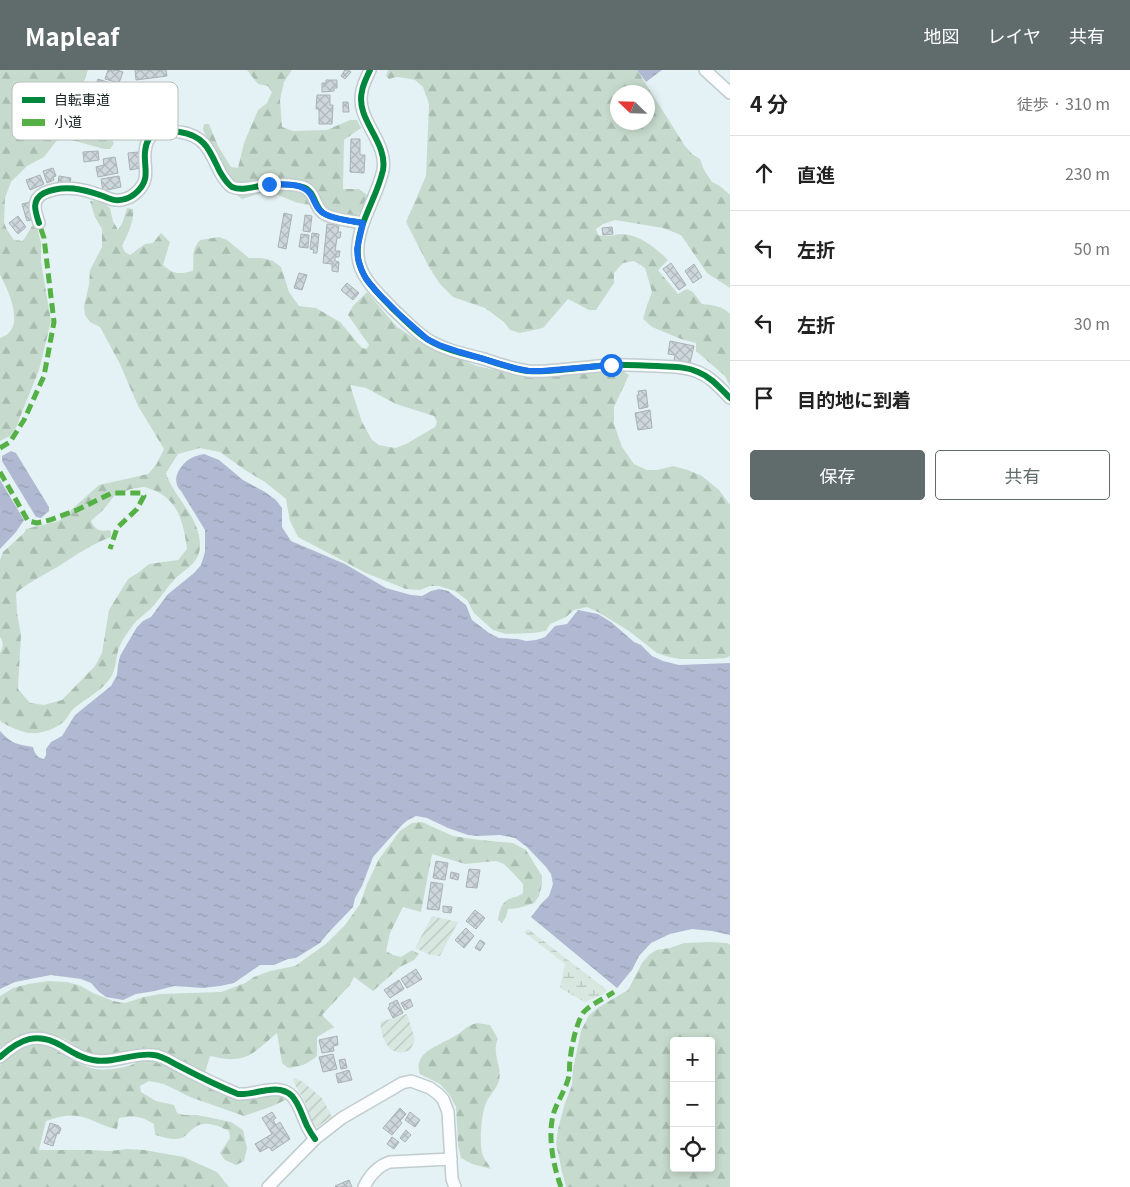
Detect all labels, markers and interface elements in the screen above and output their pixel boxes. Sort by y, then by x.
text: Mapleaf [25,18,119,53]
text: 地図 [924,22,960,48]
text: レイヤ [988,22,1041,48]
text: 共有 [1069,22,1105,48]
legend [12,82,178,140]
north arrow [610,85,655,130]
text: 4 分 [750,88,788,118]
text: 自転車道 [54,89,110,109]
text: 徒歩 · 310 m [1017,91,1110,115]
text: 小道 [54,111,82,131]
icon: ahead [750,159,778,187]
text: 直進 [797,160,835,187]
text: 230 m [1065,161,1110,185]
route end [258,173,281,196]
icon: left [750,234,778,262]
text: 左折 [797,235,835,262]
text: 50 m [1074,236,1110,260]
icon: left [750,309,778,337]
text: 左折 [797,310,835,337]
text: 30 m [1074,311,1110,335]
route start [600,354,623,377]
icon: arrive [750,384,778,412]
text: 目的地に到着 [797,385,911,412]
button: 保存 [750,450,925,500]
button: 共有 [935,450,1110,500]
map controls [670,1037,715,1172]
button: + [670,1037,715,1082]
button: − [670,1082,715,1127]
button: locate [670,1127,715,1172]

